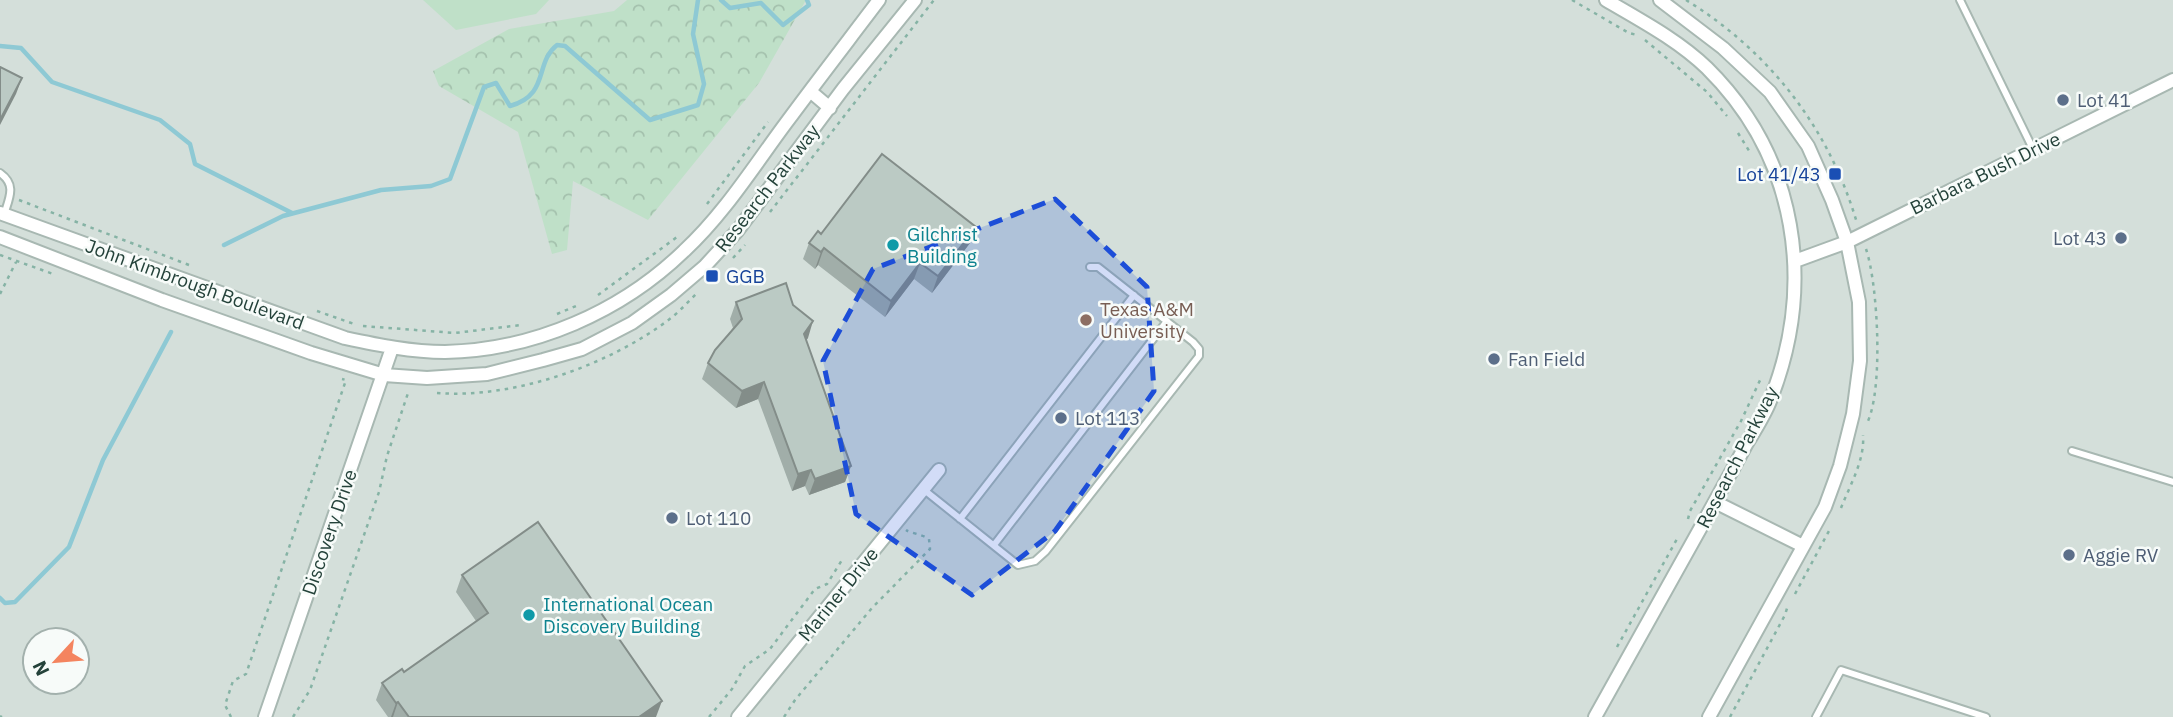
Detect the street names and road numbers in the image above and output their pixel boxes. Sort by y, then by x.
street label: Research Parkway [709,119,825,257]
street label: Barbara Bush Drive [1906,126,2064,220]
street label: John Kimbrough Boulevard [82,233,308,335]
street label: Research Parkway [1691,381,1783,532]
street label: Discovery Drive [296,466,362,598]
street label: Mariner Drive [793,542,883,646]

